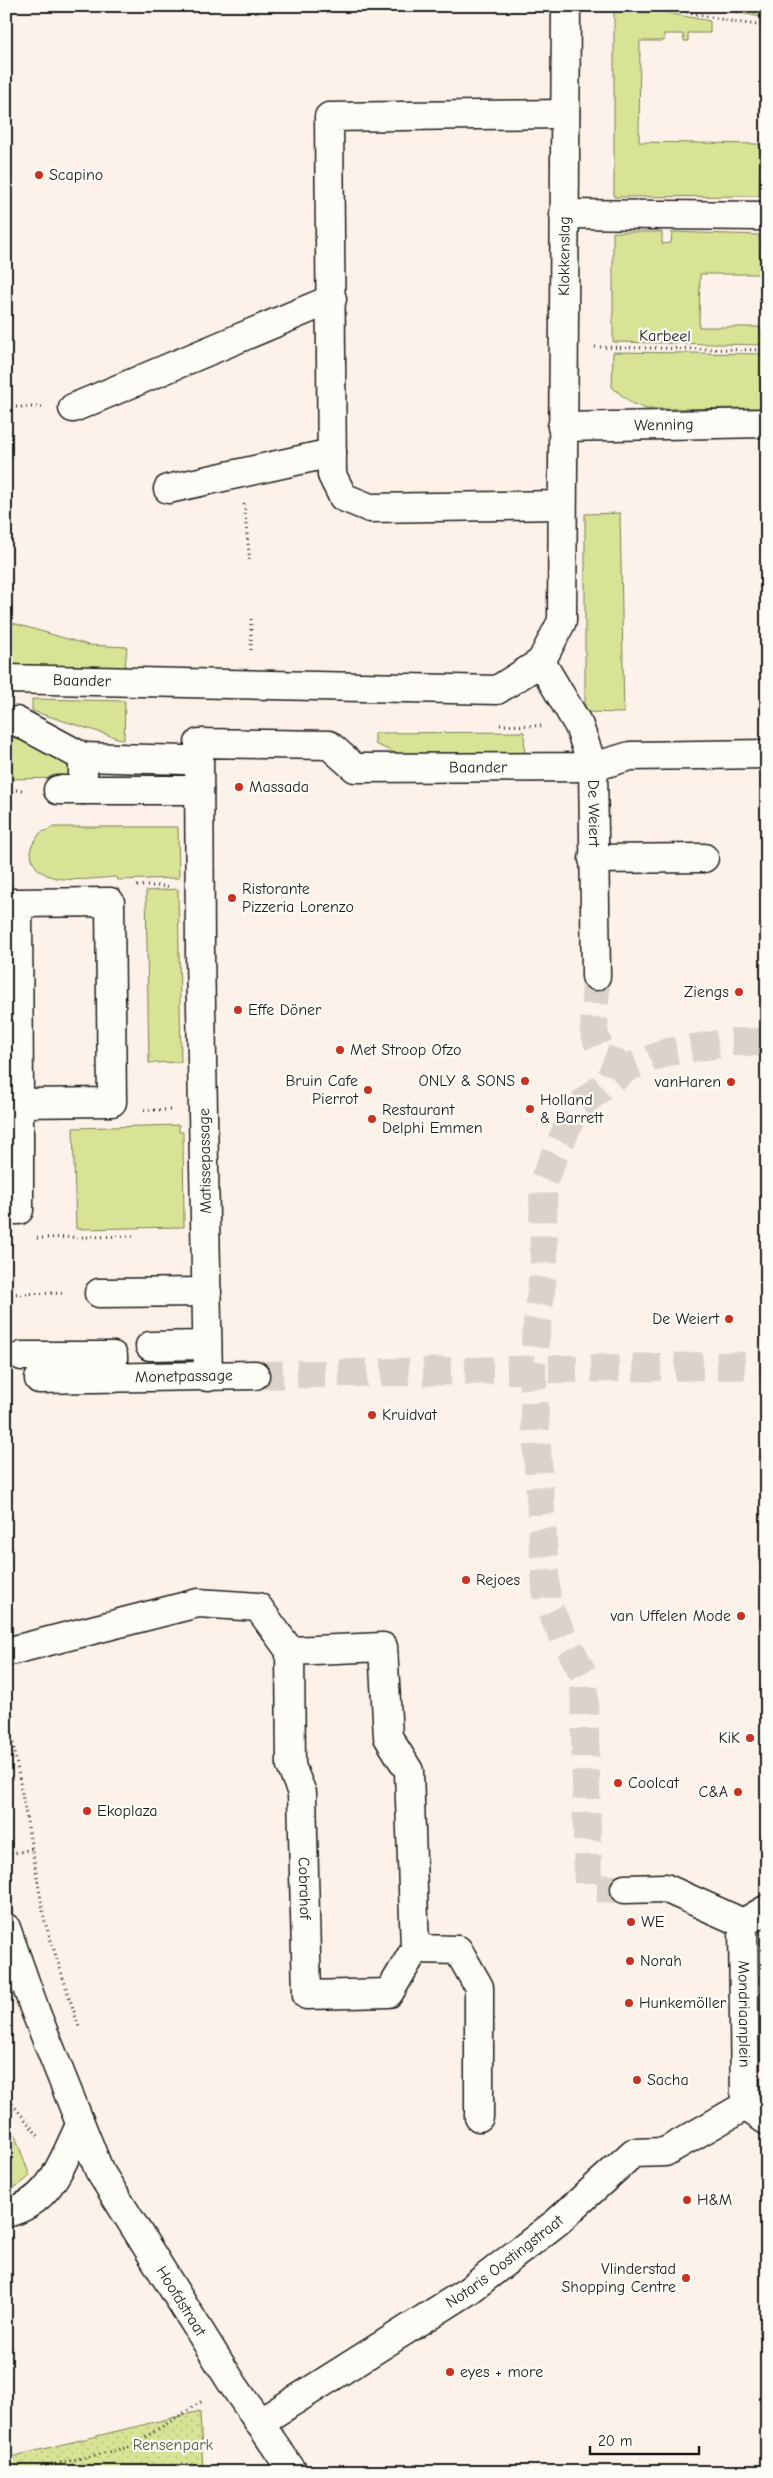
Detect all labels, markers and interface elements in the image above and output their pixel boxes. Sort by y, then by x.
place label: Scapino [49,166,103,184]
marker: Scapino [33,169,45,181]
street label: Klokkenslag [555,216,574,296]
street label: Karbeel [639,327,691,345]
street label: Wenning [634,415,694,435]
street label: Baander [53,671,112,690]
street label: Baander [449,758,508,777]
place label: Massada [249,778,309,796]
street label: De Weiert [584,780,603,847]
marker: Massada [233,781,245,793]
place label: Ristorante Pizzeria Lorenzo [242,880,354,916]
marker: Ristorante Pizzeria Lorenzo [226,892,238,904]
place label: Ziengs [684,983,729,1001]
marker: Ziengs [733,986,745,998]
place label: Effe Döner [248,1001,322,1019]
marker: Effe Döner [232,1004,244,1016]
place label: Met Stroop Ofzo [350,1041,461,1059]
marker: Met Stroop Ofzo [334,1044,346,1056]
place label: Bruin Cafe Pierrot [285,1072,358,1108]
place label: ONLY & SONS [418,1072,515,1090]
place label: vanHaren [654,1073,721,1091]
marker: ONLY & SONS [519,1075,531,1087]
marker: vanHaren [725,1076,737,1088]
marker: Bruin Cafe Pierrot [362,1084,374,1096]
place label: Holland & Barrett [540,1091,604,1127]
place label: Restaurant Delphi Emmen [382,1101,483,1137]
marker: Holland & Barrett [524,1103,536,1115]
street label: Matissepassage [195,1108,215,1214]
marker: Restaurant Delphi Emmen [366,1113,378,1125]
place label: De Weiert [652,1310,719,1328]
marker: De Weiert [723,1313,735,1325]
street label: Monetpassage [135,1366,233,1386]
place label: Kruidvat [382,1406,437,1424]
marker: Kruidvat [366,1409,378,1421]
place label: Rejoes [476,1571,521,1589]
marker: Rejoes [460,1574,472,1586]
place label: van Uffelen Mode [609,1607,731,1625]
marker: van Uffelen Mode [735,1610,747,1622]
place label: KiK [718,1729,740,1747]
marker: KiK [744,1732,756,1744]
place label: Coolcat [628,1774,679,1792]
marker: Coolcat [612,1777,624,1789]
place label: C&A [699,1783,728,1801]
marker: C&A [732,1786,744,1798]
place label: Ekoplaza [97,1802,158,1820]
marker: Ekoplaza [81,1805,93,1817]
street label: Cobrahof [295,1857,314,1921]
place label: WE [641,1913,665,1931]
marker: WE [625,1916,637,1928]
place label: Norah [640,1952,682,1970]
marker: Norah [624,1955,636,1967]
street label: Mondriaanplein [734,1960,754,2068]
place label: Hunkemöller [639,1994,727,2012]
marker: Hunkemöller [623,1997,635,2009]
place label: Sacha [647,2071,689,2089]
marker: Sacha [631,2074,643,2086]
place label: H&M [697,2191,732,2209]
marker: H&M [681,2194,693,2206]
street label: Notaris Oostingstraat [443,2211,567,2312]
place label: Vlinderstad Shopping Centre [562,2260,676,2296]
street label: Hoofdstraat [152,2263,210,2340]
marker: Vlinderstad Shopping Centre [680,2272,692,2284]
place label: eyes + more [460,2363,543,2381]
marker: eyes + more [444,2366,456,2378]
scale bar [590,2423,699,2455]
text: 20 m [598,2432,632,2450]
park label: Rensenpark [133,2436,214,2454]

